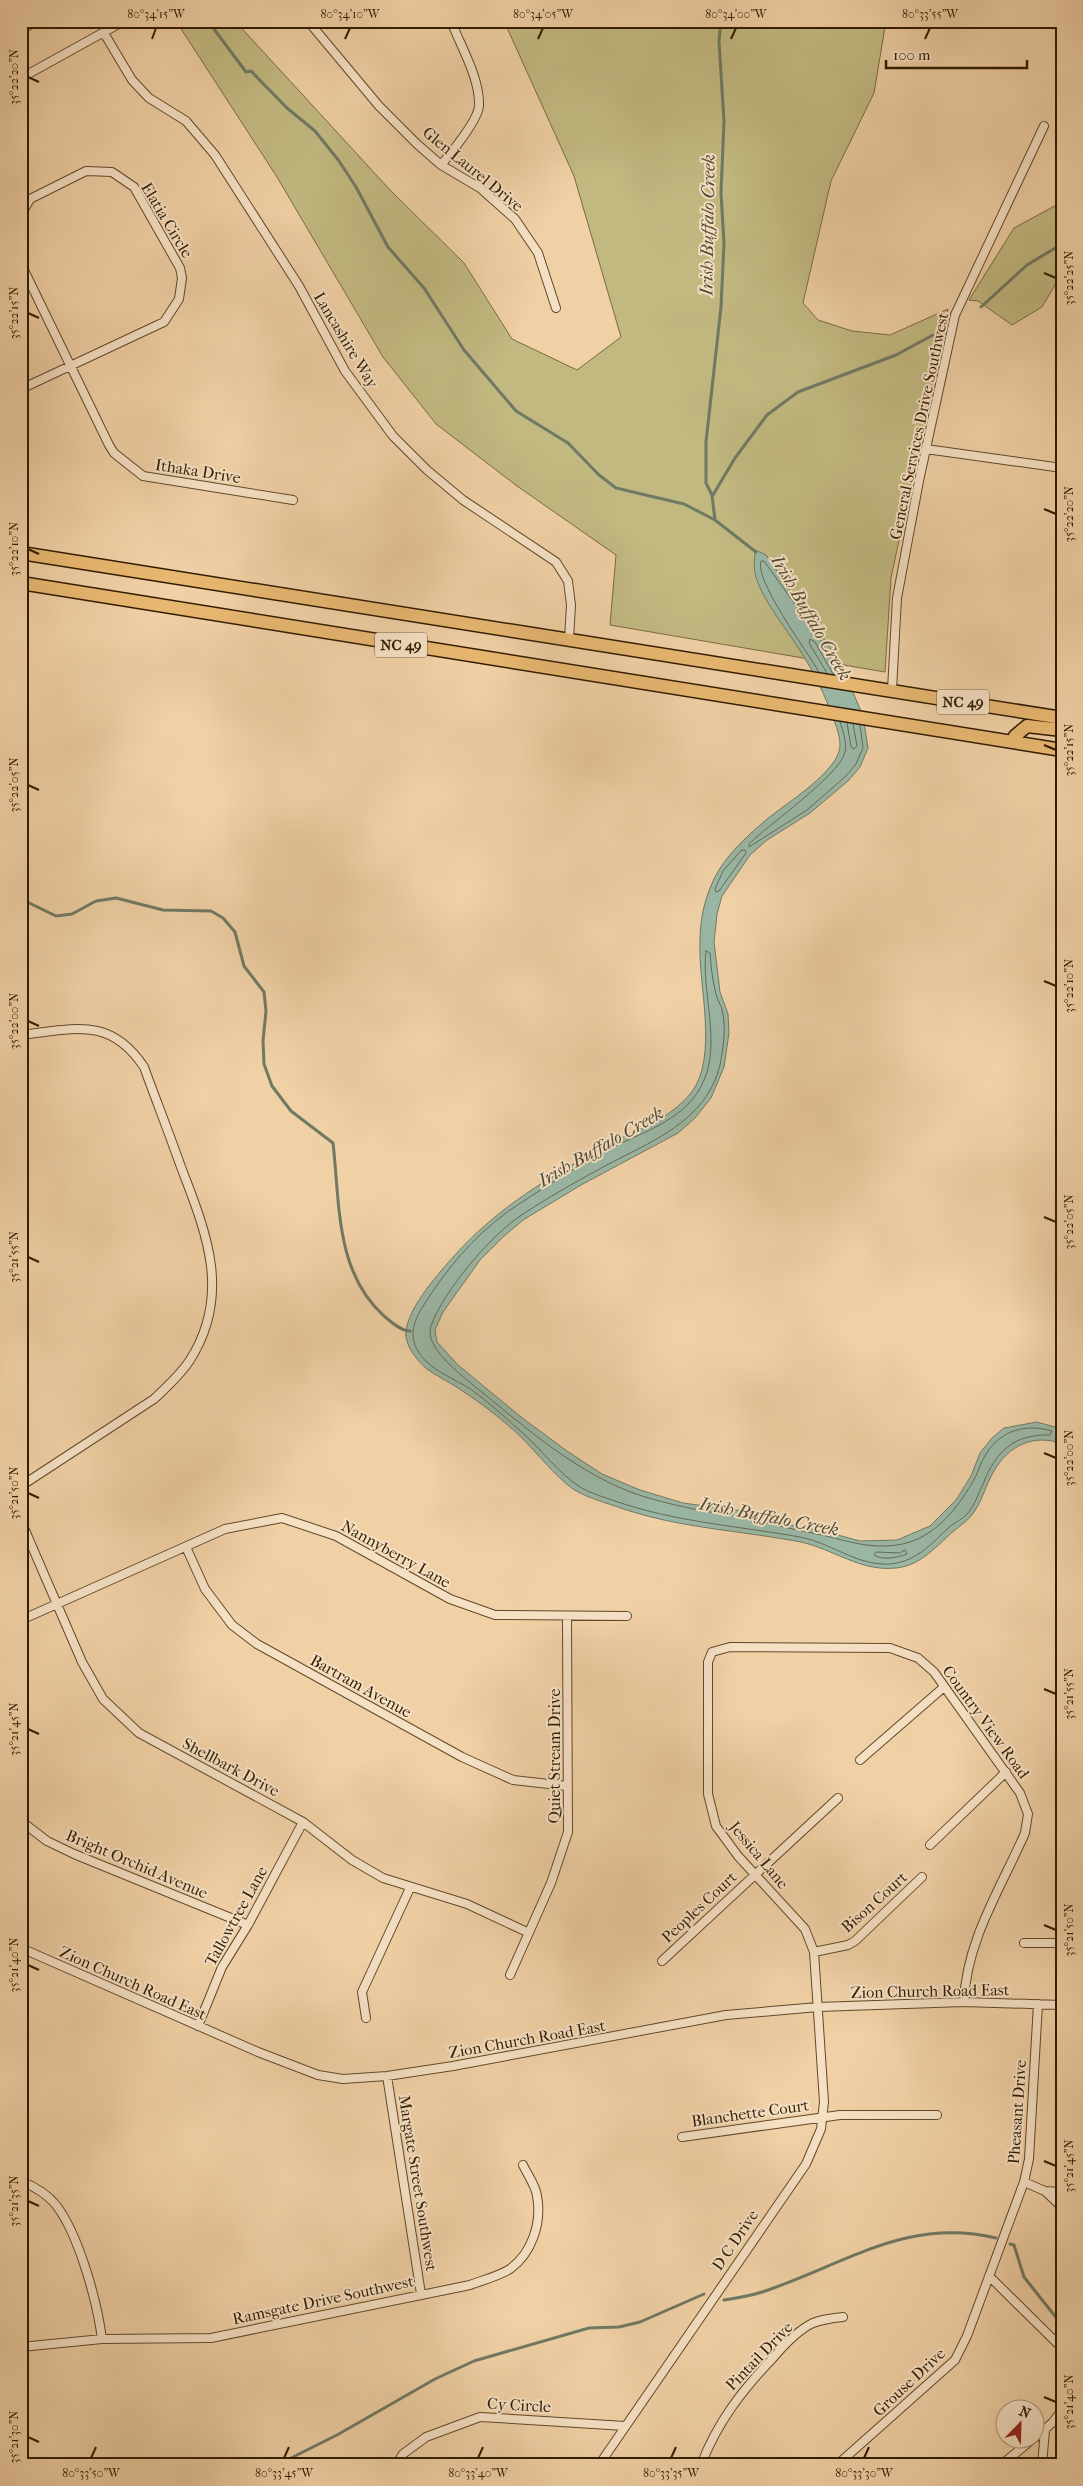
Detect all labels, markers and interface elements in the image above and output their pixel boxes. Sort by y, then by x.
text: 80°34'15"W [127,7,186,21]
text: 80°34'10"W [321,7,381,21]
text: 80°34'05"W [513,7,574,21]
text: 80°34'00"W [705,7,768,21]
text: 80°33'55"W [902,7,959,21]
scale bar [886,38,1027,70]
text: 100 m [893,46,931,64]
text: 35°22'20"N [7,49,21,105]
street label: Glen Laurel Drive [419,123,527,215]
water label: Irish Buffalo Creek [696,154,720,297]
street label: Elatia Circle [137,179,197,261]
text: 35°22'25"N [1062,251,1076,305]
text: 35°22'15"N [7,287,21,339]
street label: Lancashire Way [310,289,382,392]
street label: General Services Drive Southwest [886,310,952,541]
street label: Ithaka Drive [154,455,242,487]
text: 35°22'20"N [1062,486,1076,542]
text: 35°22'10"N [7,522,21,576]
water label: Irish Buffalo Creek [766,551,855,685]
road number: NC 49 [375,632,427,658]
road number: NC 49 [937,690,989,714]
text: 35°22'15"N [1062,724,1076,776]
text: 35°22'05"N [7,758,21,812]
text: 35°22'10"N [1062,959,1076,1013]
text: 35°22'00"N [7,993,21,1049]
water label: Irish Buffalo Creek [534,1103,668,1192]
text: 35°22'05"N [1062,1195,1076,1249]
text: 35°21'55"N [7,1231,21,1283]
text: 35°22'00"N [1062,1430,1076,1486]
text: 35°21'50"N [7,1466,21,1520]
water label: Irish Buffalo Creek [697,1493,840,1541]
street label: Nannyberry Lane [338,1516,454,1592]
street label: Bartram Avenue [307,1650,415,1722]
street label: Country View Road [939,1662,1034,1782]
text: 35°21'55"N [1062,1668,1076,1720]
street label: Quiet Stream Drive [545,1688,564,1823]
text: 35°21'45"N [7,1702,21,1756]
street label: Shellbark Drive [179,1734,283,1801]
street label: Jessica Lane [724,1816,793,1893]
street label: Bright Orchid Avenue [63,1826,211,1903]
street label: Tallowtree Lane [201,1863,271,1969]
street label: Peoples Court [657,1867,741,1947]
street label: Bison Court [837,1867,911,1937]
text: 35°21'50"N [1062,1903,1076,1957]
text: 35°21'40"N [7,1938,21,1992]
street label: Zion Church Road East [57,1942,210,2024]
street label: Zion Church Road East [850,1980,1010,2002]
street label: Zion Church Road East [447,2016,607,2062]
street label: Pheasant Drive [1004,2059,1030,2165]
street label: Margate Street Southwest [395,2094,441,2273]
street label: Blanchette Court [690,2095,810,2131]
text: 35°21'45"N [1062,2139,1076,2193]
text: 35°21'35"N [7,2175,21,2227]
street label: D C Drive [708,2206,762,2274]
street label: Ramsgate Drive Southwest [231,2271,416,2328]
street label: Pintail Drive [721,2318,797,2394]
street label: Grouse Drive [869,2344,949,2420]
text: 35°21'40"N [1062,2375,1076,2429]
street label: Cy Circle [487,2394,552,2416]
north arrow [996,2398,1046,2448]
text: N [1017,2403,1033,2423]
text: 35°21'30"N [7,2411,21,2463]
text: 80°33'50"W [62,2466,121,2480]
text: 80°33'45"W [255,2466,314,2480]
text: 80°33'40"W [448,2466,509,2480]
text: 80°33'35"W [643,2466,700,2480]
text: 80°33'30"W [835,2466,894,2480]

